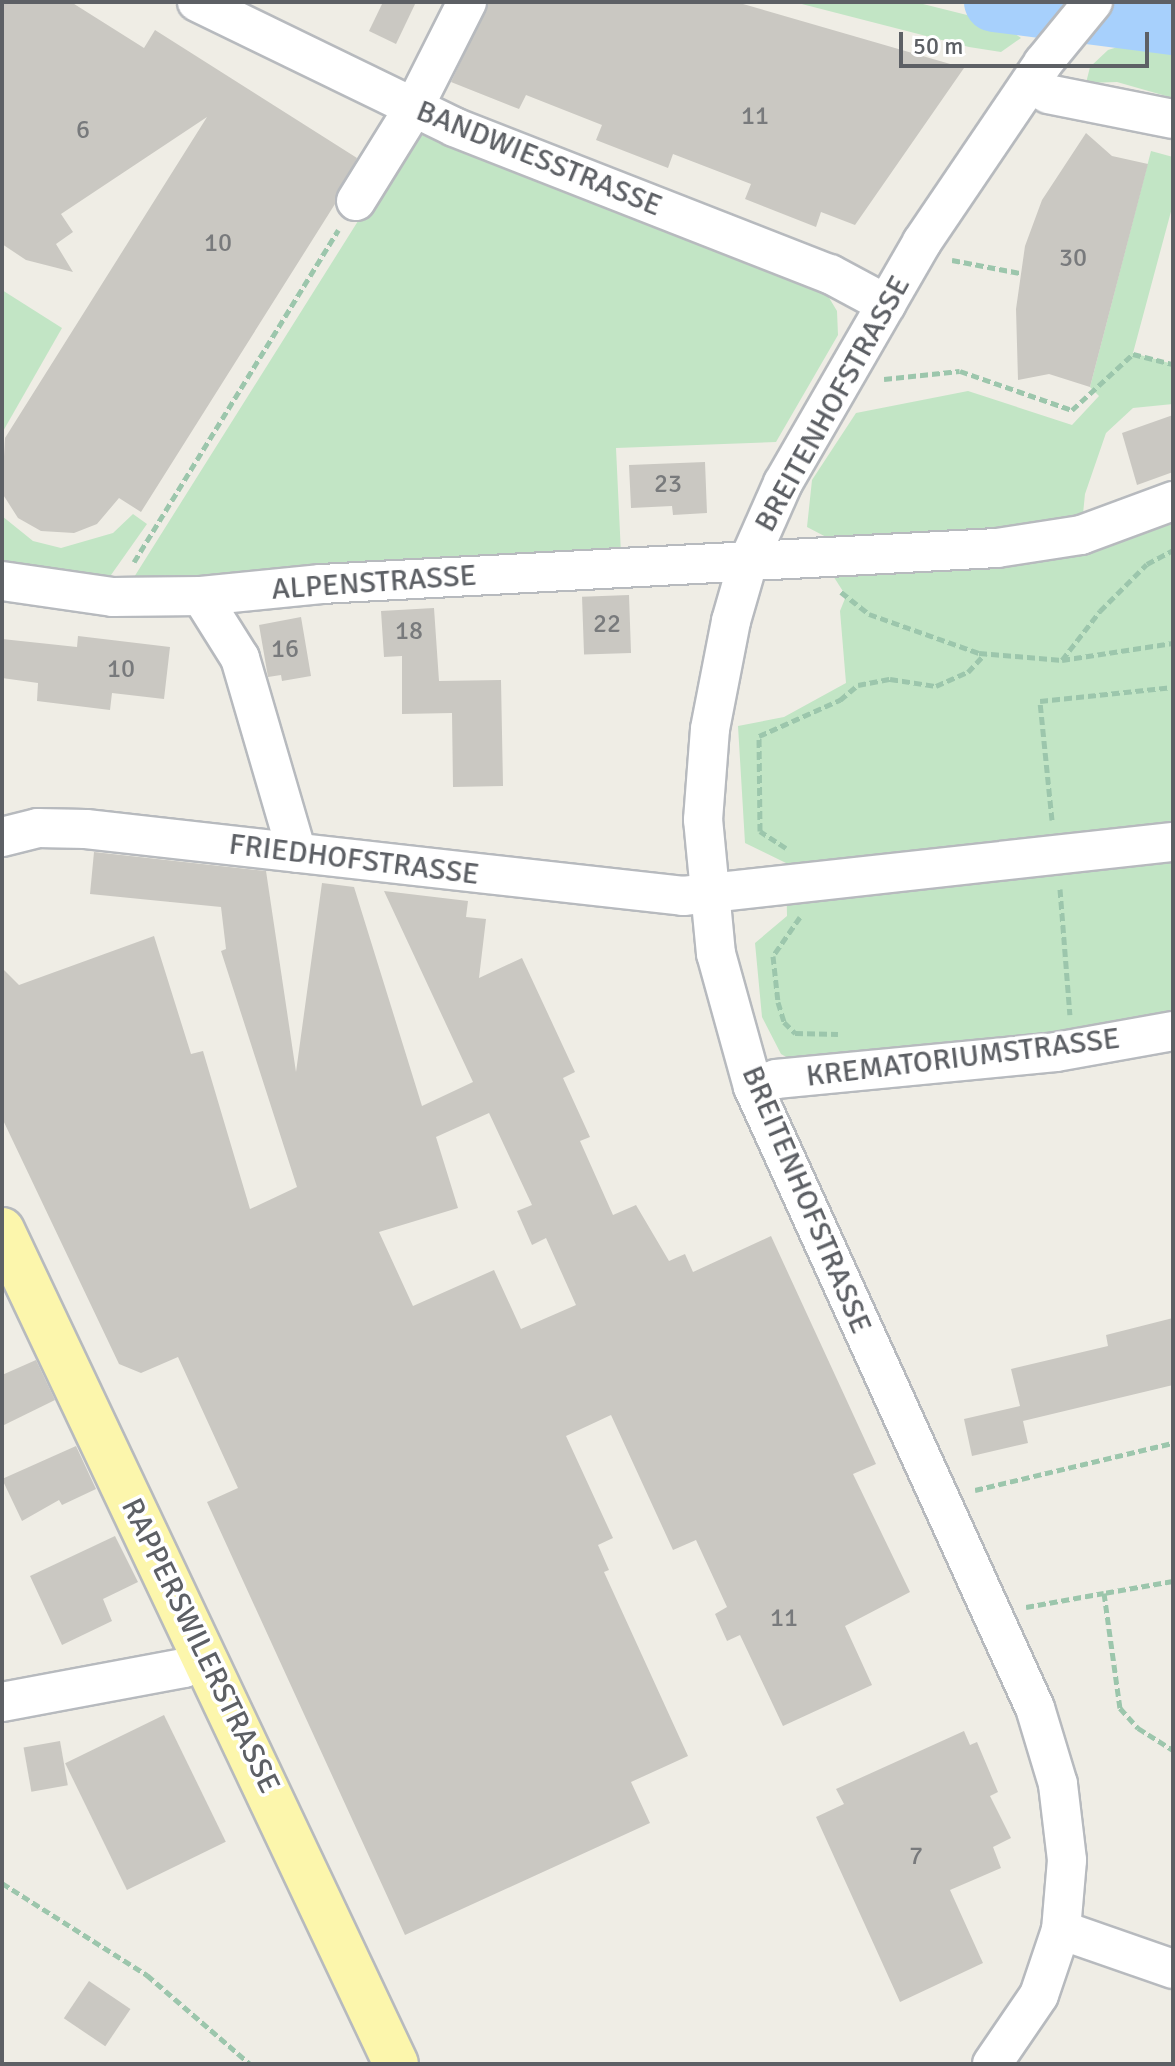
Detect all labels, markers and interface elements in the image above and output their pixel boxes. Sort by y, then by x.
scale bar [903,16,1153,66]
text: 50 m [913,31,963,61]
street label: BANDWIESSTRASSE [411,93,667,225]
house number: 11 [741,101,769,133]
house number: 6 [76,115,90,147]
house number: 10 [204,228,232,260]
house number: 30 [1059,243,1087,275]
street label: BREITENHOFSTRASSE [748,270,918,538]
house number: 23 [654,469,682,501]
street label: ALPENSTRASSE [270,558,478,608]
house number: 22 [593,609,621,641]
house number: 18 [395,616,423,648]
house number: 16 [271,634,299,666]
house number: 10 [107,654,135,686]
street label: FRIEDHOFSTRASSE [227,827,481,893]
street label: KREMATORIUMSTRASSE [804,1021,1122,1095]
street label: BREITENHOFSTRASSE [733,1061,879,1339]
street label: RAPPERSWILERSTRASSE [113,1493,287,1799]
house number: 11 [770,1603,798,1635]
house number: 7 [909,1841,923,1873]

